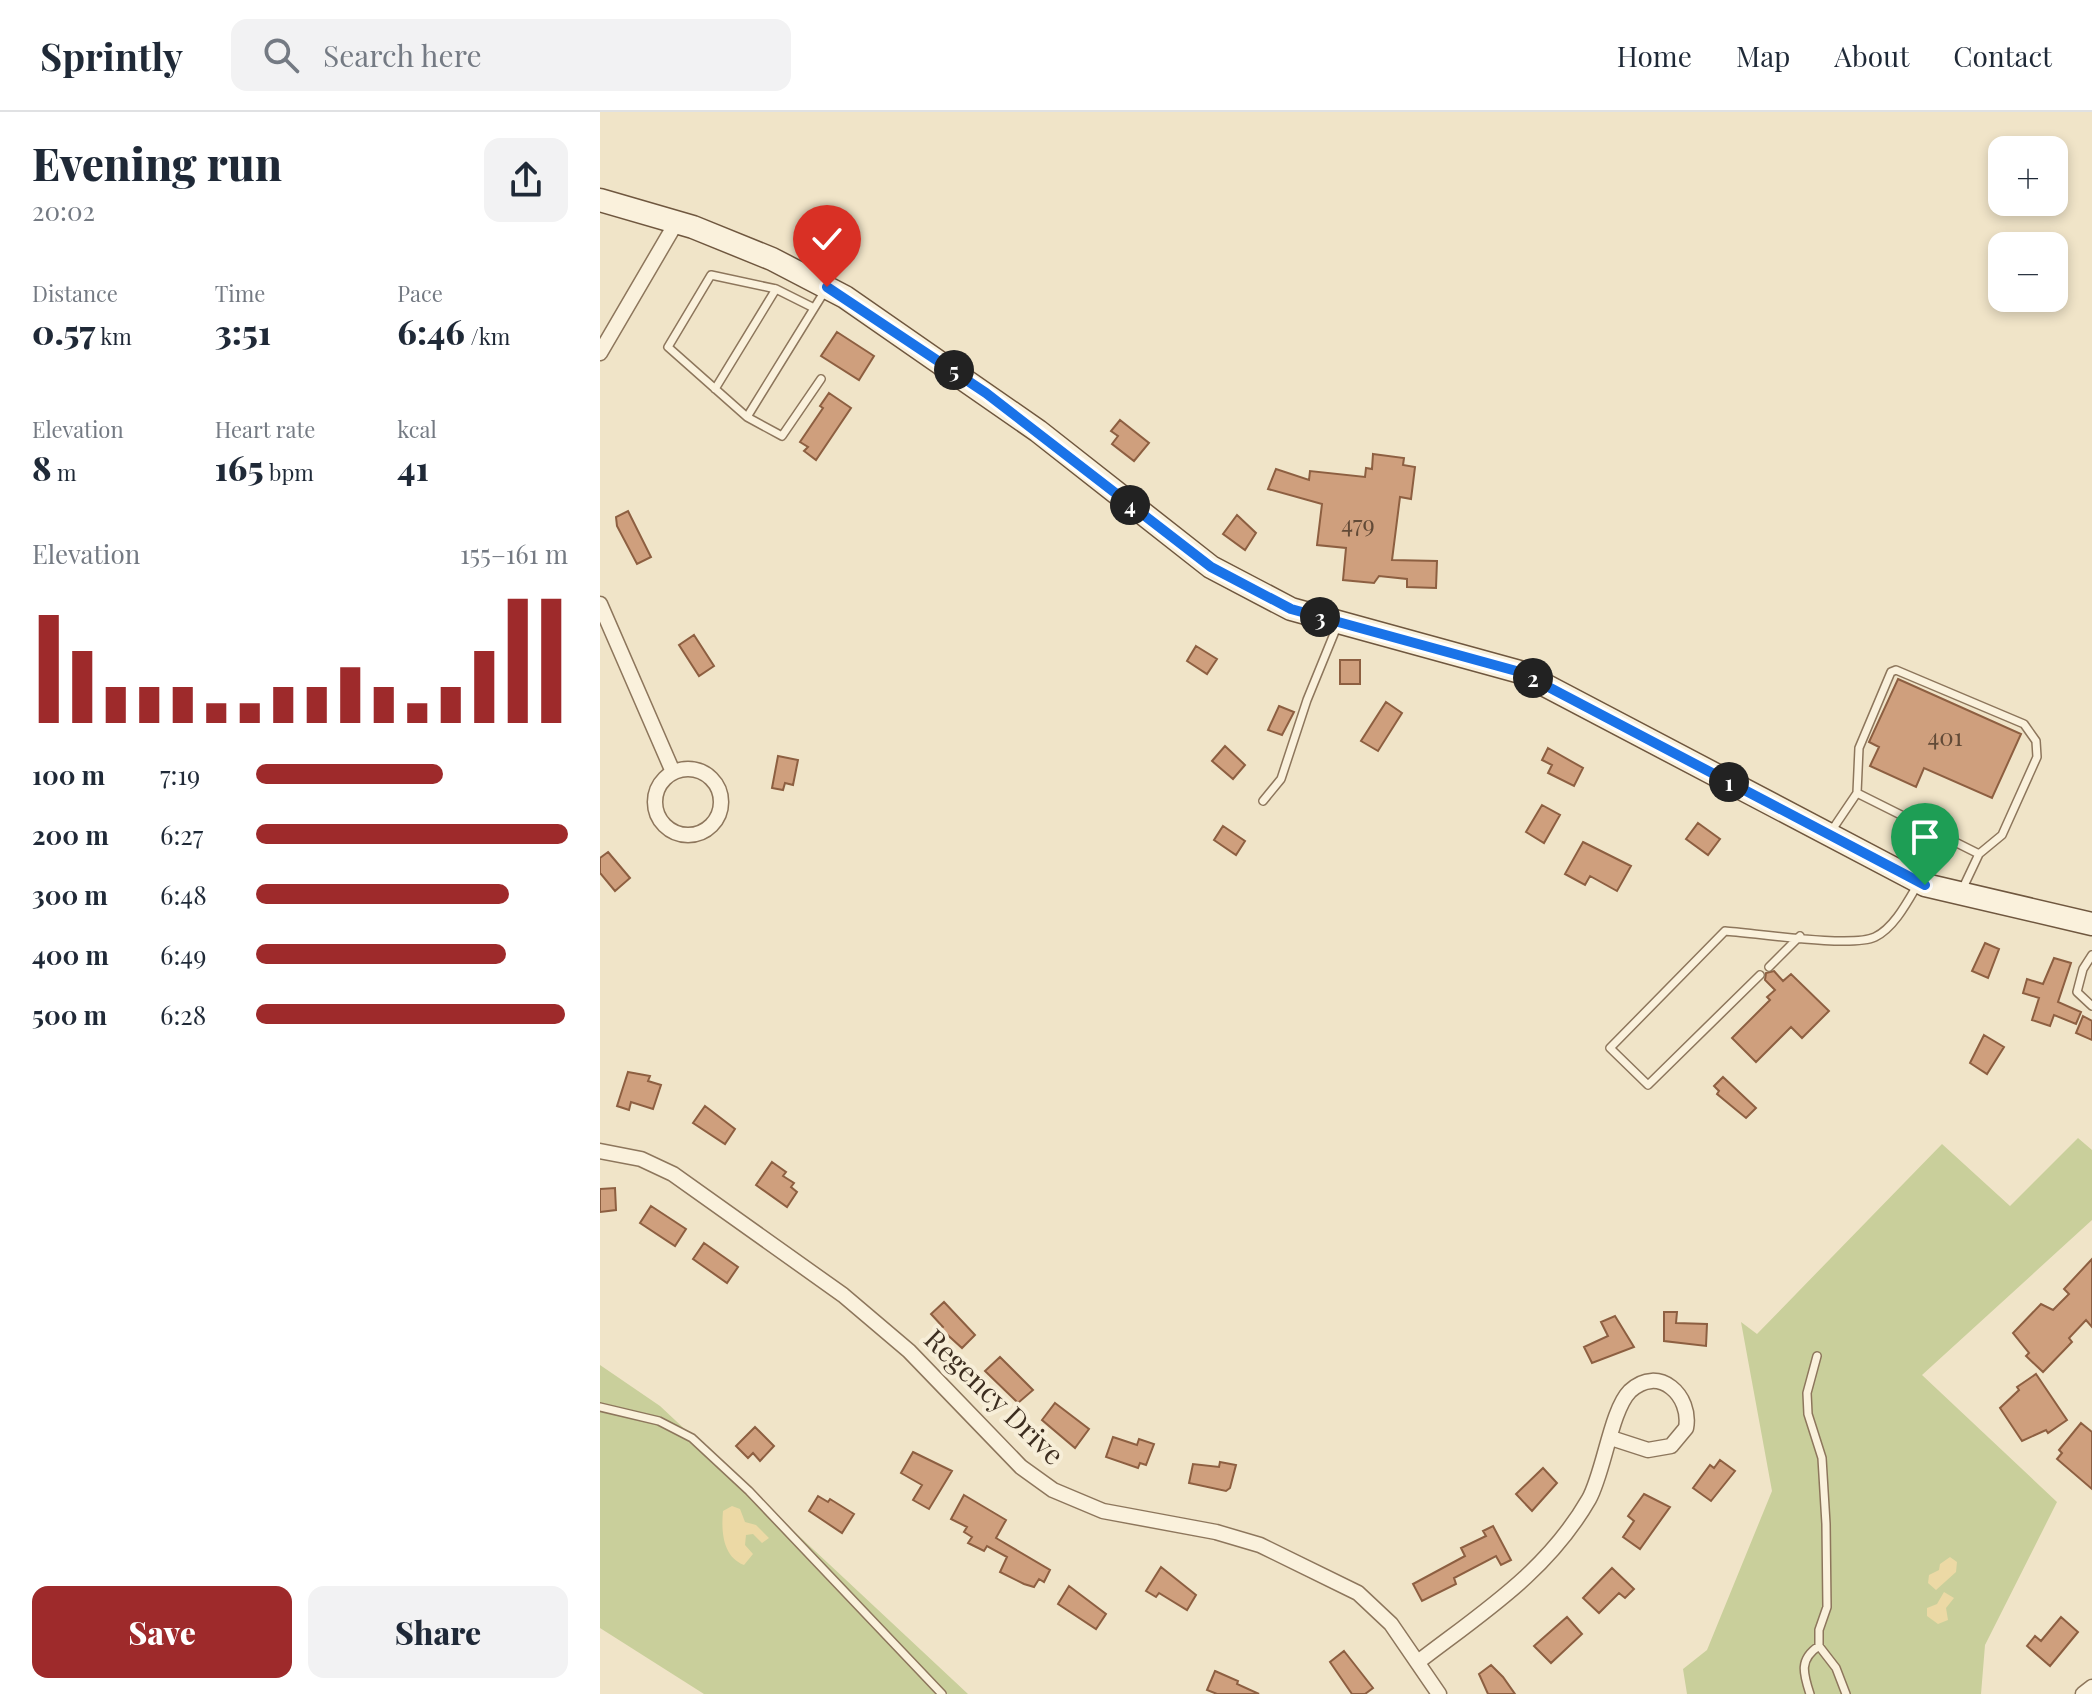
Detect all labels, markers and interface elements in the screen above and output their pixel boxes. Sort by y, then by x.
search box [231,19,791,91]
text: Sprintly [40,30,183,81]
icon: search [259,33,303,77]
text: Search here [323,35,482,75]
text: Home [1617,37,1692,74]
text: Map [1736,37,1790,74]
text: About [1834,37,1909,74]
text: Contact [1953,37,2052,74]
text: Evening run [32,133,282,192]
map controls [1988,136,2068,312]
button: + [1988,136,2068,216]
button: share [484,138,568,222]
text: 20:02 [32,193,95,228]
pin [793,205,861,287]
icon: check [805,217,849,261]
button: − [1988,232,2068,312]
text: Distance [32,278,118,308]
text: Time [215,278,265,308]
text: Pace [397,278,443,308]
text: 0.57 [32,308,95,354]
text: 3:51 [215,308,271,354]
text: 6:46 [397,308,465,354]
text: km [95,321,132,351]
text: /km [465,321,510,351]
pin: 5 [934,350,974,390]
text: 5 [949,355,959,385]
text: Elevation [32,414,124,444]
text: Heart rate [215,414,315,444]
text: kcal [397,414,437,444]
text: 8 [32,444,52,490]
text: 165 [215,444,264,490]
text: 41 [397,444,429,490]
text: m [52,457,77,487]
text: bpm [264,457,314,487]
pin: 4 [1110,485,1150,525]
text: 4 [1124,490,1136,520]
house number: 479 [1341,507,1375,539]
text: Elevation [32,536,140,571]
text: 155–161 m [460,536,568,571]
pin: 3 [1300,597,1340,637]
text: 3 [1315,602,1325,632]
pin: 2 [1513,658,1553,698]
text: 2 [1527,663,1539,693]
house number: 401 [1927,720,1963,752]
text: 100 m [32,757,105,792]
text: 7:19 [160,757,200,792]
pin: 1 [1709,762,1749,802]
text: 1 [1725,767,1733,797]
pin [1891,803,1959,885]
icon: arrive [1903,815,1947,859]
text: 200 m [32,817,109,852]
text: 6:27 [160,817,203,852]
text: 300 m [32,877,108,912]
text: 6:48 [160,877,207,912]
text: 400 m [32,937,109,972]
text: 6:49 [160,937,206,972]
text: 500 m [32,997,107,1032]
text: 6:28 [160,997,206,1032]
street label: Regency Drive [917,1320,1073,1472]
button: Save [32,1586,292,1678]
button: Share [308,1586,568,1678]

